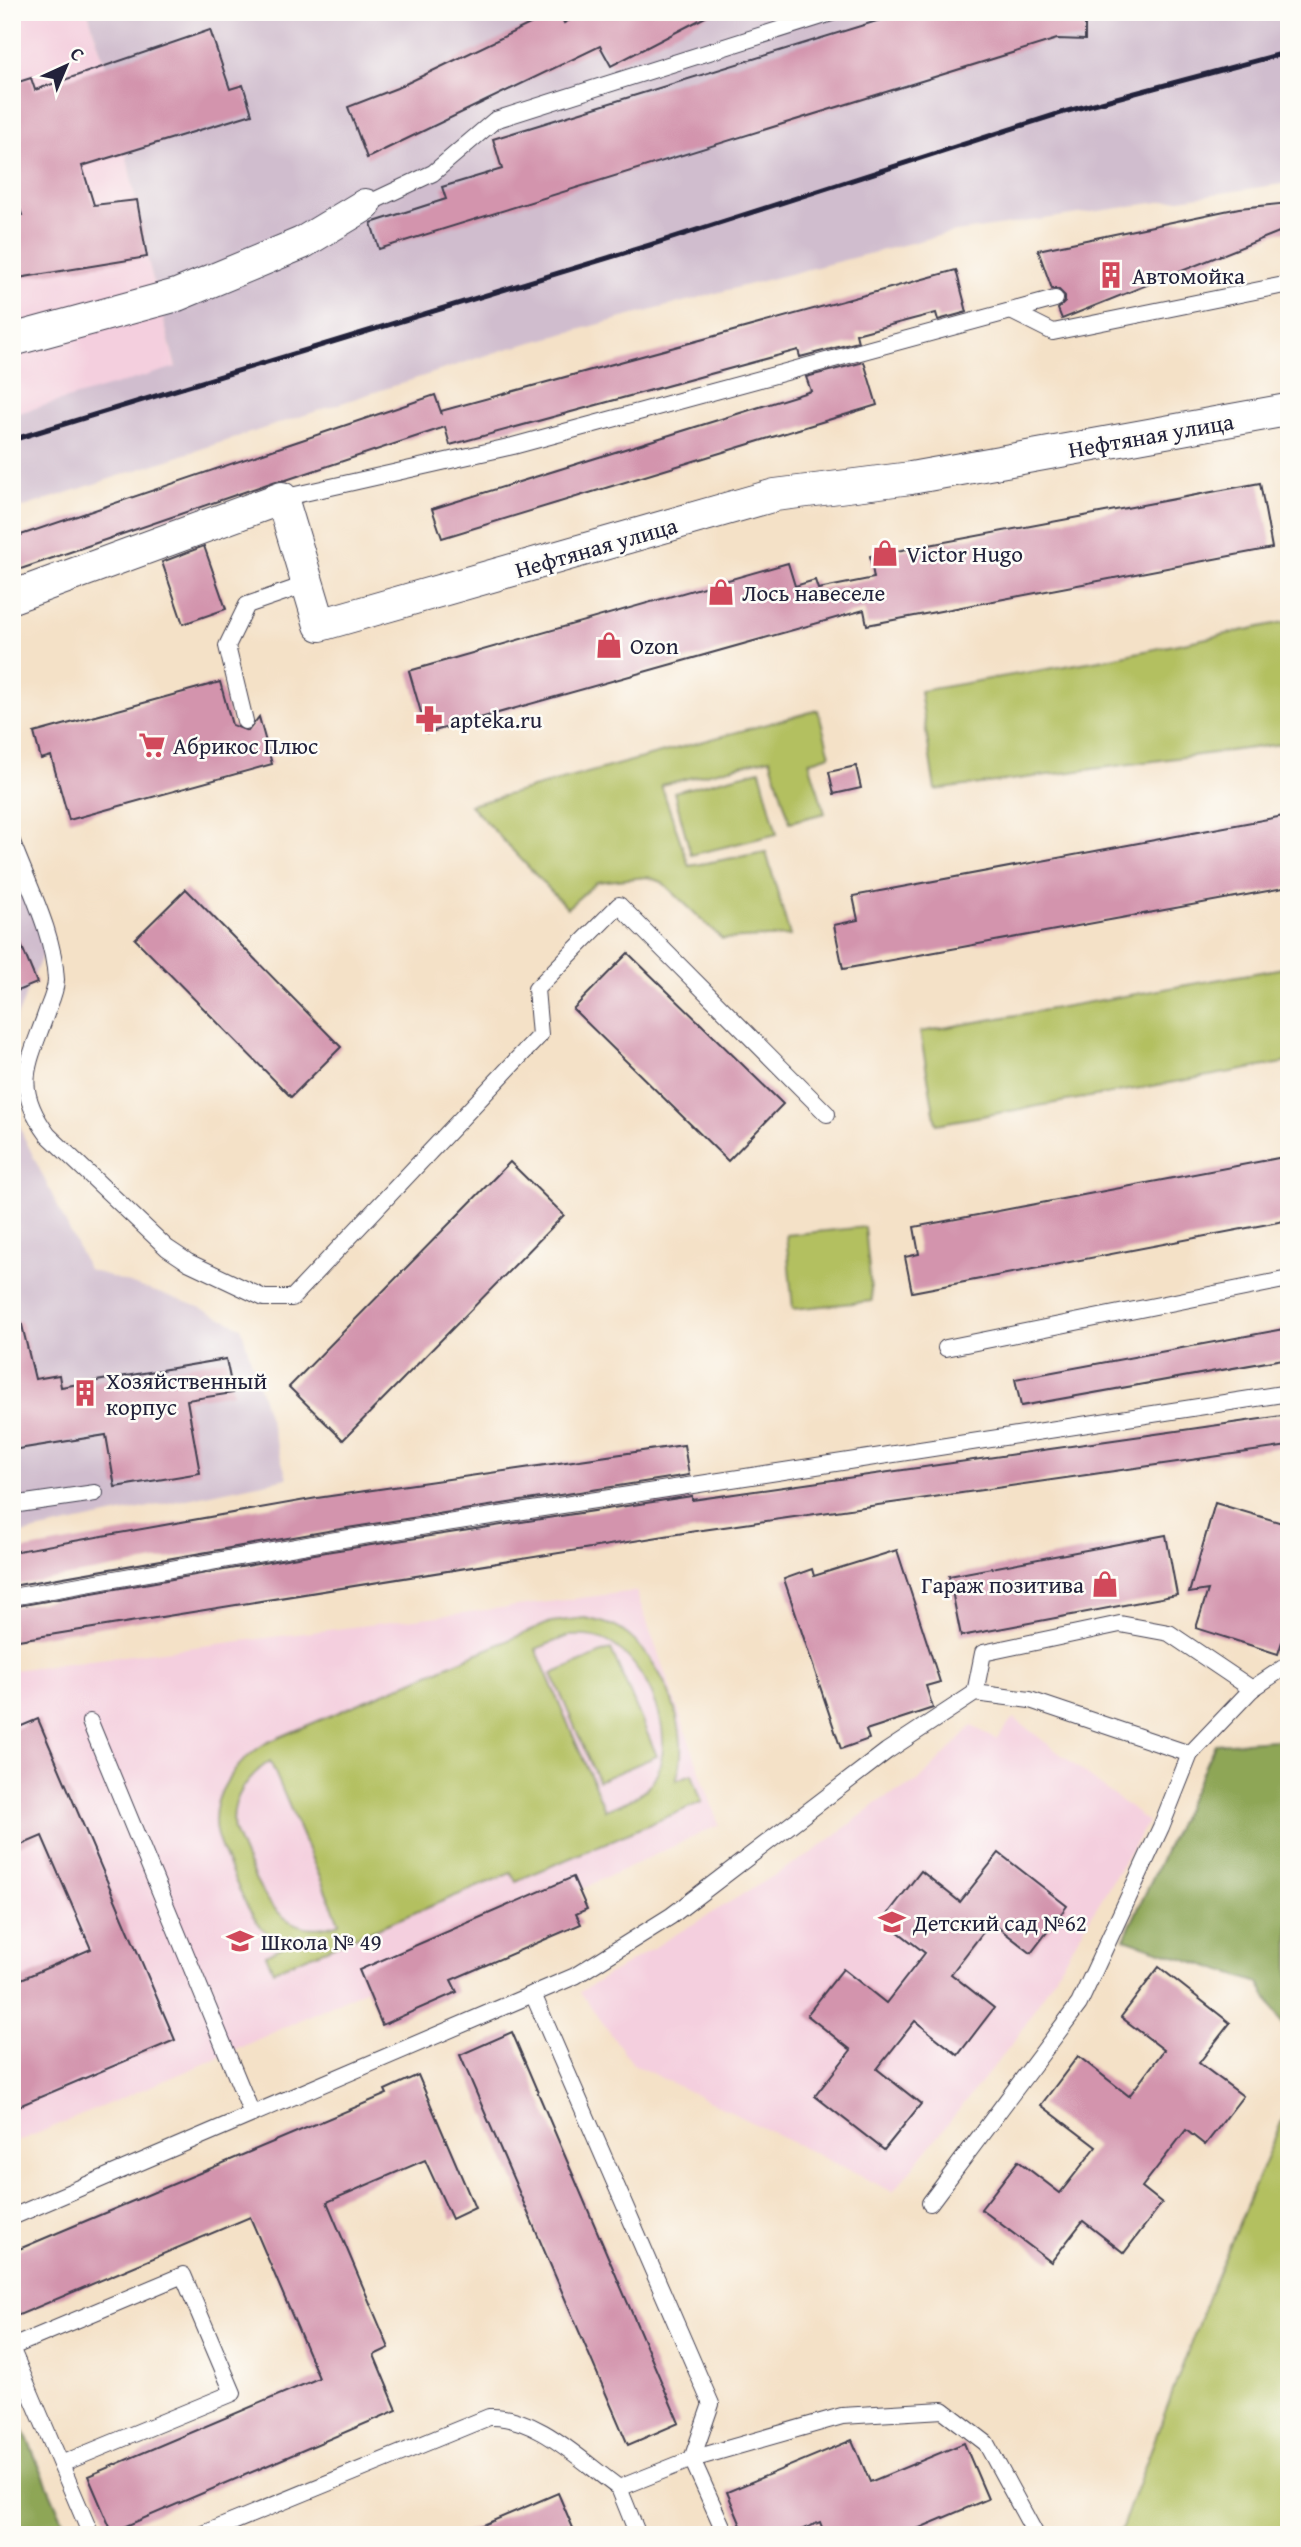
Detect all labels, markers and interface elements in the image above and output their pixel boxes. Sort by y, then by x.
north arrow [32,32,102,102]
text: С [64,40,92,68]
place label: Автомойка [1132,259,1245,292]
building icon: Автомойка [1096,260,1126,290]
street label: Нефтяная улица [1066,404,1236,466]
street label: Нефтяная улица [511,508,681,586]
place label: Victor Hugo [906,537,1023,570]
shop icon: Victor Hugo [870,538,900,568]
place label: Лось навеселе [742,576,885,609]
shop icon: Лось навеселе [706,577,736,607]
place label: Ozon [630,629,679,662]
shop icon: Ozon [594,630,624,660]
place label: apteka.ru [450,703,543,736]
pharmacy icon: apteka.ru [414,704,444,734]
place label: Абрикос Плюс [173,729,318,762]
supermarket icon: Абрикос Плюс [137,730,167,760]
place label: Хозяйственный корпус [106,1364,267,1423]
building icon: Хозяйственный корпус [70,1378,100,1408]
place label: Гараж позитива [921,1568,1084,1601]
shop icon: Гараж позитива [1090,1569,1120,1599]
place label: Детский сад №62 [912,1906,1087,1939]
school or university icon: Детский сад №62 [877,1907,907,1937]
place label: Школа № 49 [261,1925,382,1958]
school or university icon: Школа № 49 [225,1926,255,1956]

